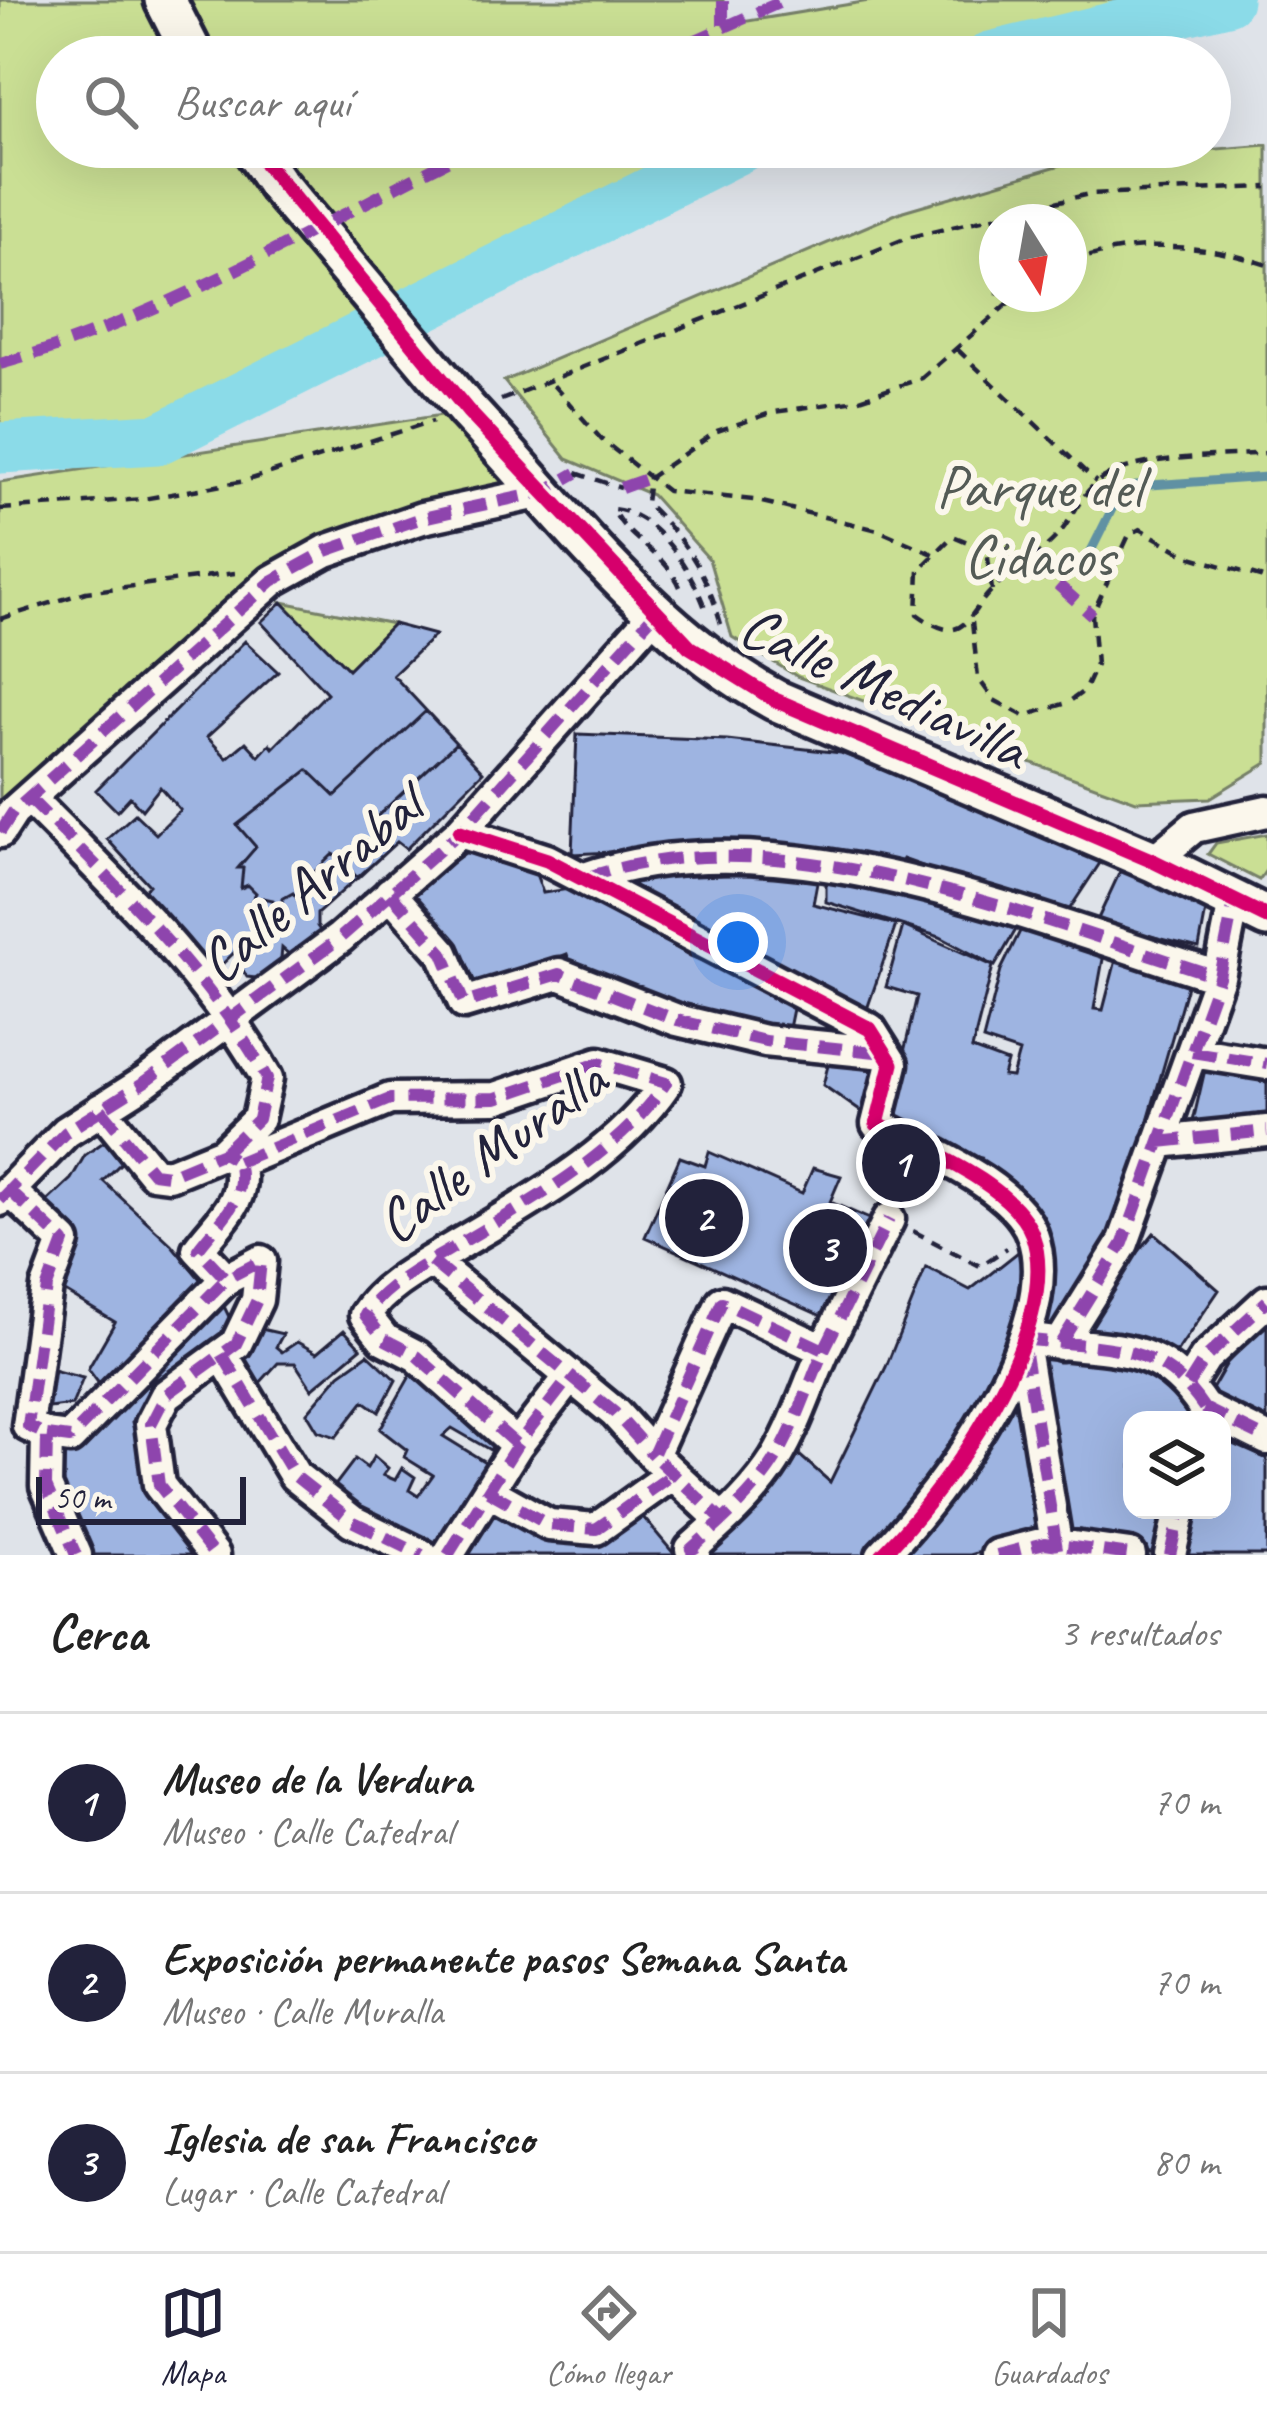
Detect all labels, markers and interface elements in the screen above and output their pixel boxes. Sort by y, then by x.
search box [36,36,1231,168]
icon: search [78,69,144,135]
text: Buscar aquí [174,74,350,131]
north arrow [979,204,1087,312]
park label: Parque del Cidacos [936,449,1152,594]
street label: Calle Mediavilla [728,587,1043,788]
street label: Calle Arrabal [182,762,445,1000]
your location [708,912,768,972]
street label: Calle Muralla [361,1040,624,1260]
pin: 1 [862,1118,940,1208]
pin: 2 [665,1173,743,1263]
pin: 3 [789,1203,867,1293]
map controls [1123,1411,1231,1519]
button: layers [1123,1411,1231,1519]
scale bar [36,1471,246,1524]
text: 50 m [54,1477,110,1519]
text: Cerca [48,1601,147,1665]
text: 3 resultados [1060,1609,1219,1658]
text: Museo de la Verdura [162,1750,472,1807]
text: 1 [78,1778,96,1827]
text: 70 m [1153,1778,1219,1827]
text: Museo · Calle Catedral [162,1807,453,1856]
text: Exposición permanente pasos Semana Santa [162,1930,845,1987]
text: 2 [78,1958,96,2007]
text: 70 m [1153,1958,1219,2007]
text: Museo · Calle Muralla [162,1987,443,2036]
text: Iglesia de san Francisco [162,2110,534,2167]
text: 3 [78,2138,96,2187]
text: 80 m [1153,2138,1219,2187]
text: Lugar · Calle Catedral [162,2167,444,2216]
tab: Mapa [160,2280,226,2394]
tab: Cómo llegar [546,2280,671,2394]
tab: Guardados [991,2280,1107,2394]

